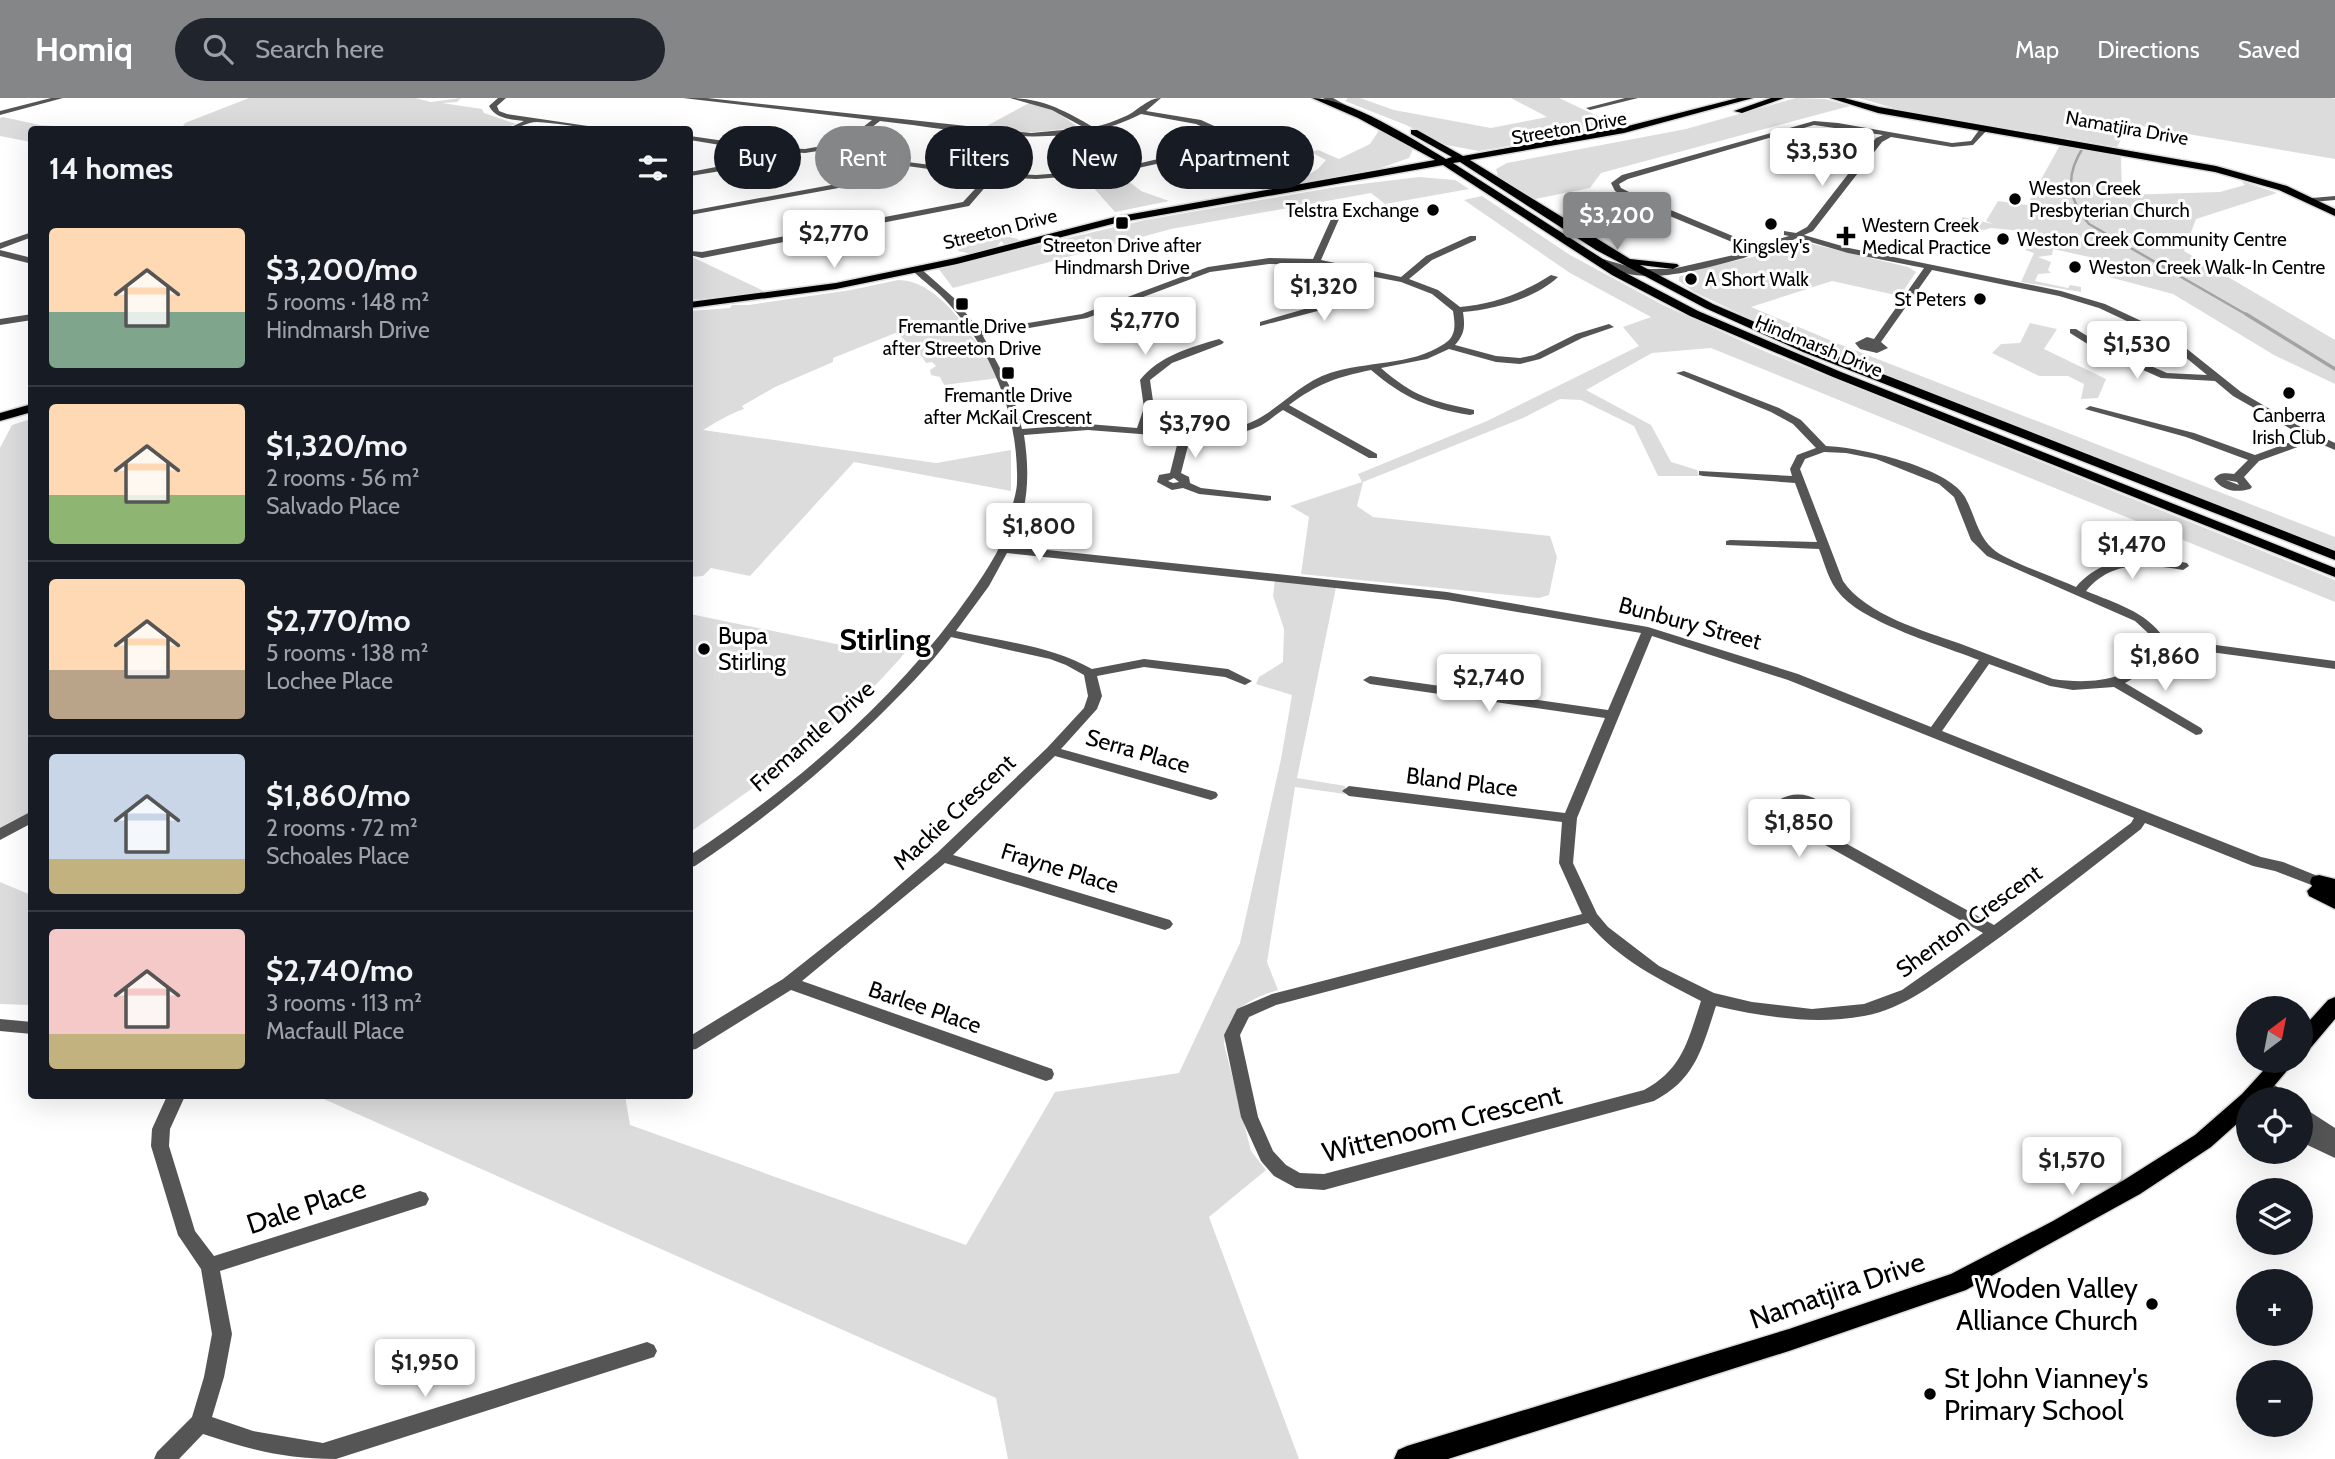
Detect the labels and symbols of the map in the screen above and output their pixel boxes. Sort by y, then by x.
street label: Streeton Drive [1510,106,1629,149]
street label: Namatjira Drive [2064,106,2190,150]
pin: $3,530 [1765,129,1879,188]
place label: Weston Creek Presbyterian Church [2029,177,2190,222]
marker: Weston Creek Presbyterian Church [2007,191,2023,207]
pin: $3,200 [1560,192,1674,252]
place label: Telstra Exchange [1286,199,1419,222]
marker: Telstra Exchange [1425,202,1441,218]
street label: Streeton Drive [941,204,1060,254]
pin: $2,770 [777,211,891,270]
place label: Western Creek Medical Practice [1862,214,1991,259]
marker: Streeton Drive after Hindmarsh Drive [1114,215,1130,231]
marker: Kingsley's [1763,216,1779,232]
marker: Western Creek Medical Practice [1836,226,1856,246]
place label: Weston Creek Community Centre [2017,228,2287,251]
marker: Weston Creek Community Centre [1995,231,2011,247]
place label: Streeton Drive after Hindmarsh Drive [1043,234,1201,279]
place label: Kingsley's [1732,235,1810,258]
place label: Weston Creek Walk-In Centre [2089,256,2326,279]
marker: Weston Creek Walk-In Centre [2067,259,2083,275]
pin: $1,320 [1267,264,1381,323]
place label: A Short Walk [1705,268,1809,291]
marker: A Short Walk [1683,271,1699,287]
place label: St Peters [1894,288,1966,311]
marker: St Peters [1972,291,1988,307]
marker: Fremantle Drive after Streeton Drive [954,296,970,312]
pin: $2,770 [1088,298,1202,357]
street label: Hindmarsh Drive [1752,310,1886,382]
place label: Fremantle Drive after Streeton Drive [883,315,1041,360]
pin: $1,530 [2080,322,2194,381]
marker: Fremantle Drive after McKail Crescent [1000,365,1016,381]
place label: Fremantle Drive after McKail Crescent [924,384,1093,429]
marker: Canberra Irish Club [2281,385,2297,401]
pin: $3,790 [1138,400,1252,460]
place label: Canberra Irish Club [2252,404,2326,449]
pin: $1,800 [982,504,1096,563]
pin: $1,470 [2075,522,2189,581]
street label: Bunbury Street [1616,591,1765,656]
district label: Stirling [839,621,931,658]
place label: Bupa Stirling [718,622,786,676]
pin: $1,860 [2108,634,2222,693]
marker: Bupa Stirling [696,641,712,657]
pin: $2,740 [1432,654,1546,714]
street label: Fremantle Drive [744,674,880,797]
street label: Serra Place [1083,723,1194,779]
street label: Mackie Crescent [887,748,1021,876]
street label: Bland Place [1404,761,1520,803]
pin: $1,850 [1742,800,1856,859]
street label: Frayne Place [998,837,1122,899]
street label: Shenton Crescent [1891,859,2048,983]
street label: Barlee Place [865,975,985,1039]
north arrow [2236,996,2314,1073]
street label: Wittenoom Crescent [1319,1077,1565,1169]
pin: $1,570 [2015,1138,2129,1197]
street label: Dale Place [242,1171,370,1241]
street label: Namatjira Drive [1745,1244,1929,1336]
place label: Woden Valley Alliance Church [1956,1271,2138,1337]
marker: Woden Valley Alliance Church [2144,1296,2160,1312]
pin: $1,950 [368,1340,482,1399]
place label: St John Vianney's Primary School [1944,1361,2148,1427]
marker: St John Vianney's Primary School [1922,1386,1938,1402]

